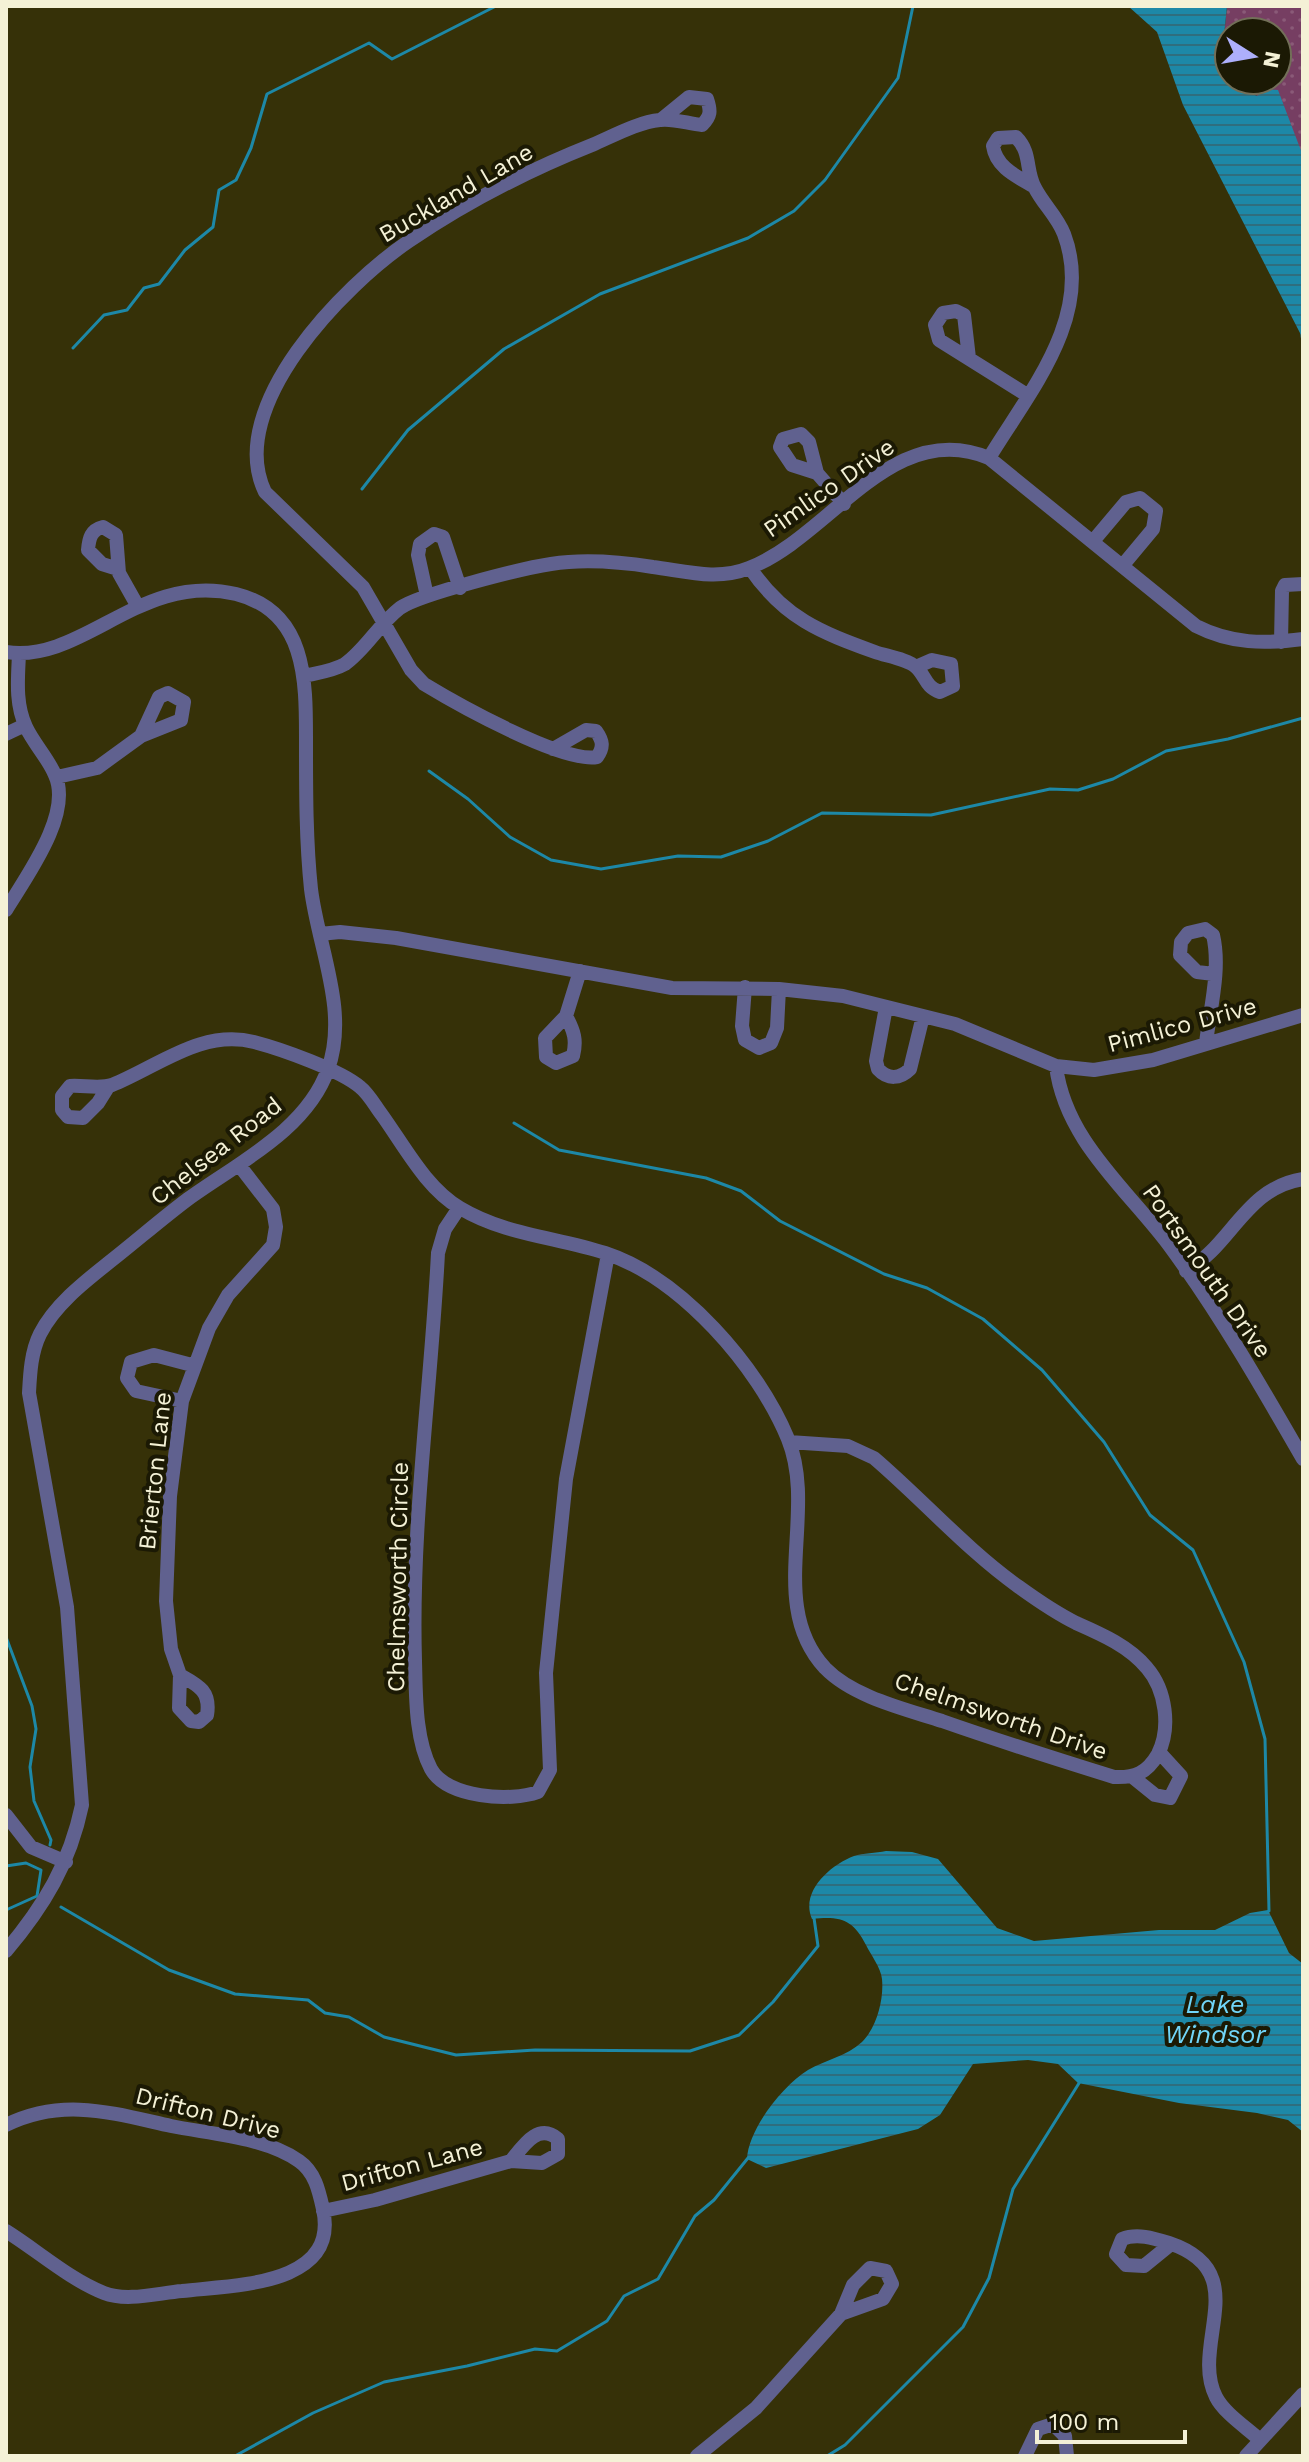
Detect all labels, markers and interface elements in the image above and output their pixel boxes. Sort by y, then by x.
north arrow [1213,16,1293,96]
text: N [1258,49,1286,70]
street label: Buckland Lane [374,138,538,248]
street label: Pimlico Drive [758,433,900,543]
street label: Pimlico Drive [1104,992,1260,1058]
street label: Chelsea Road [145,1091,287,1211]
street label: Portsmouth Drive [1137,1179,1277,1363]
street label: Brierton Lane [133,1391,177,1551]
street label: Chelmsworth Circle [382,1462,414,1692]
street label: Chelmsworth Drive [891,1666,1111,1766]
water label: Lake Windsor [1164,1989,1267,2049]
street label: Drifton Drive [132,2081,284,2145]
street label: Drifton Lane [338,2133,486,2197]
scale bar [1037,2394,1185,2444]
text: 100 m [1049,2408,1119,2436]

